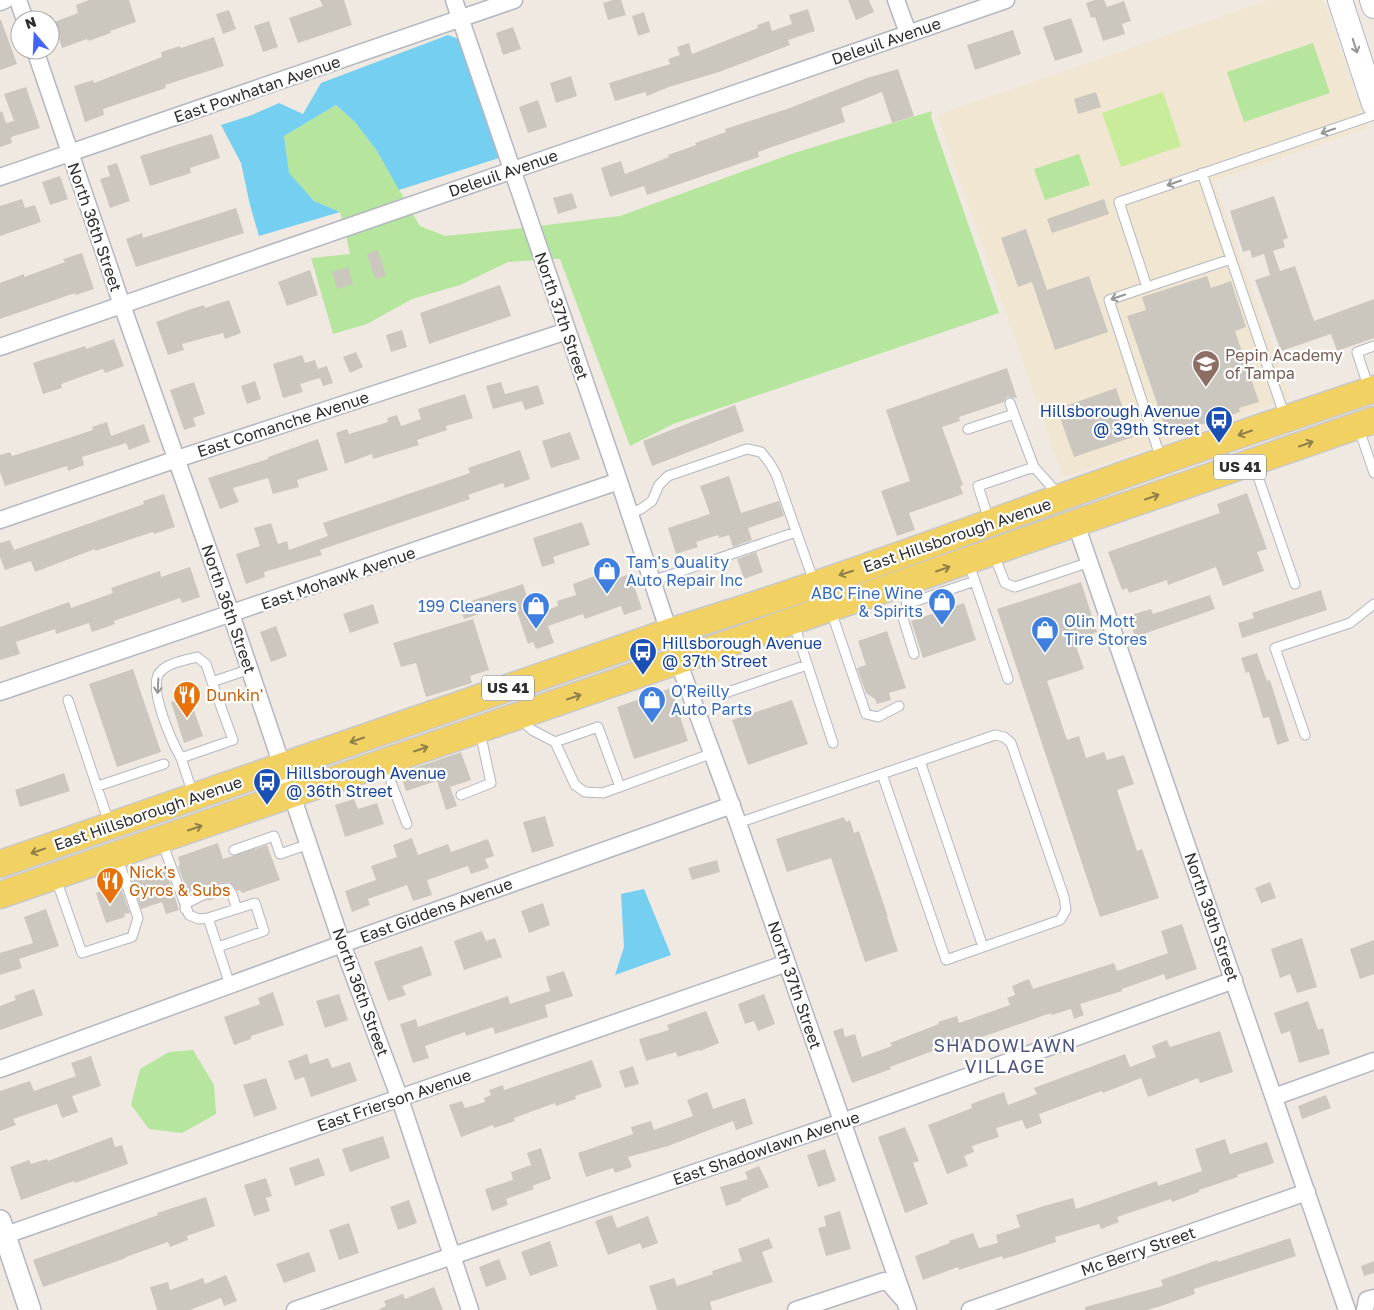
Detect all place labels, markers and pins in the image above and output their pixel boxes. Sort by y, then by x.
place label: Pepin Academy of Tampa [1225,345,1343,383]
school or university icon: Pepin Academy of Tampa [1191,349,1221,388]
place label: Hillsborough Avenue @ 39th Street [1040,401,1200,439]
bus stop icon: Hillsborough Avenue @ 39th Street [1204,405,1234,444]
place label: Tam's Quality Auto Repair Inc [626,552,743,590]
shop icon: Tam's Quality Auto Repair Inc [592,556,622,595]
place label: ABC Fine Wine & Spirits [811,583,923,621]
shop icon: ABC Fine Wine & Spirits [927,587,957,626]
shop icon: 199 Cleaners [521,591,551,630]
place label: 199 Cleaners [418,596,517,616]
place label: Olin Mott Tire Stores [1064,611,1147,649]
shop icon: Olin Mott Tire Stores [1030,615,1060,654]
place label: Hillsborough Avenue @ 37th Street [662,633,822,671]
bus stop icon: Hillsborough Avenue @ 37th Street [628,637,658,676]
restaurant icon: Dunkin' [172,680,202,719]
place label: O'Reilly Auto Parts [671,681,752,719]
place label: Dunkin' [206,685,263,705]
shop icon: O'Reilly Auto Parts [637,685,667,724]
place label: Hillsborough Avenue @ 36th Street [286,763,446,801]
bus stop icon: Hillsborough Avenue @ 36th Street [252,767,282,806]
place label: Nick's Gyros & Subs [129,862,230,900]
restaurant icon: Nick's Gyros & Subs [95,866,125,905]

